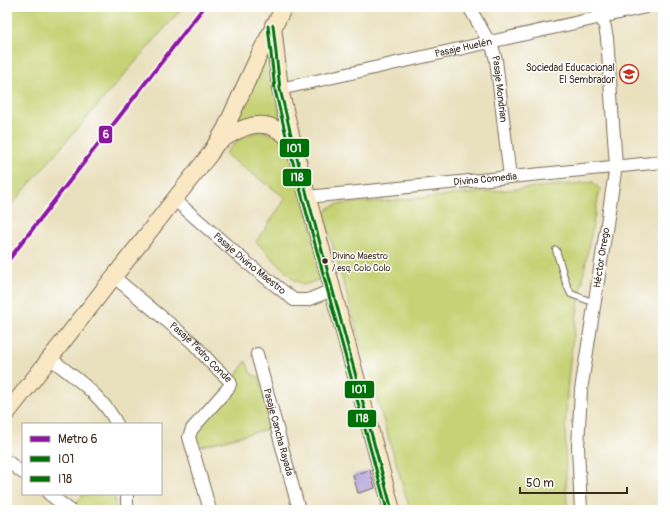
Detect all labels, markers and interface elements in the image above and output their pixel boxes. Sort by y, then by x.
street label: Pasaje Huelén [434,36,493,60]
street label: Pasaje Mondrian [489,54,509,123]
place label: Sociedad Educacional El Sembrador [526,62,615,86]
school or university icon: Sociedad Educacional El Sembrador [618,63,640,85]
line badge: 6 [98,125,113,144]
text: 6 [103,128,110,141]
line badge: I01 [279,138,310,158]
text: I01 [287,142,301,155]
line badge: I18 [282,168,312,187]
street label: Divina Comedia [453,170,518,189]
text: I18 [291,171,304,184]
street label: Héctor Orrego [591,226,612,289]
street label: Pasaje Divino Maestro [211,230,289,297]
place label: Divino Maestro / esq. Colo Colo [332,251,391,274]
marker: Divino Maestro / esq. Colo Colo [320,256,330,266]
street label: Pasaje Pedro Conde [167,320,234,385]
line badge: I01 [344,380,375,399]
text: I01 [352,383,366,396]
street label: Pasaje Cancha Rayada [261,387,296,478]
line badge: I18 [347,409,377,428]
text: I18 [356,412,369,425]
legend [22,423,162,495]
text: Metro 6 [58,432,97,447]
text: I01 [58,452,74,467]
scale bar [520,469,627,495]
text: I18 [58,472,72,487]
text: 50 m [526,476,554,491]

